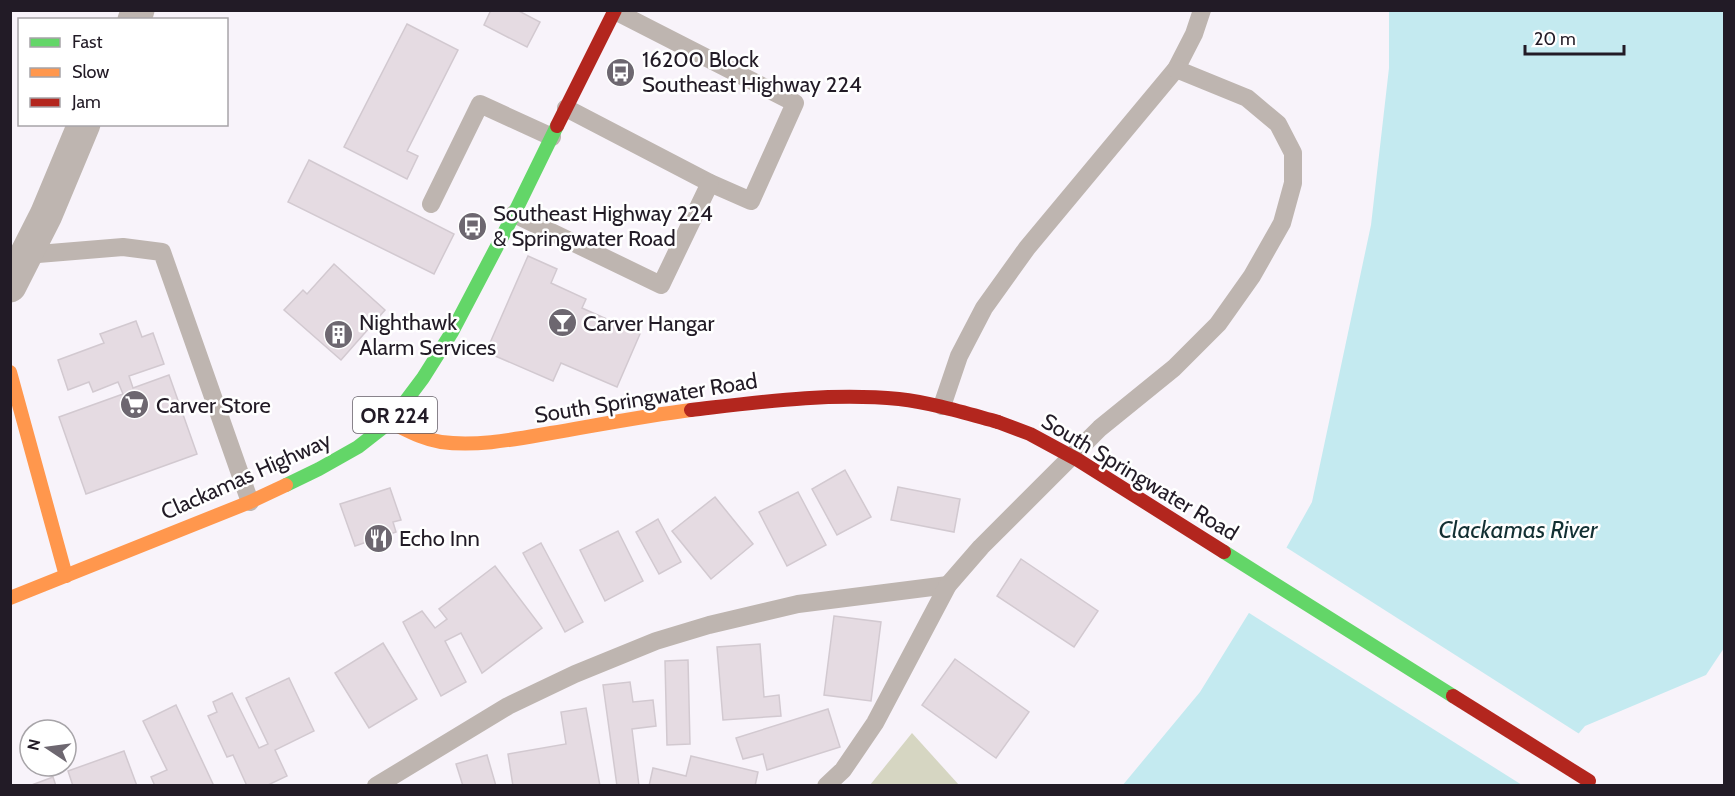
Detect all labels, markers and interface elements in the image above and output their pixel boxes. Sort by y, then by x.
legend [18,18,228,126]
scale bar [1525,18,1624,56]
text: 20 m [1534,28,1576,50]
text: Fast [72,31,103,53]
place label: 16200 Block Southeast Highway 224 [642,46,862,98]
bus stop icon: 16200 Block Southeast Highway 224 [605,56,637,88]
text: Slow [72,61,109,83]
text: Jam [71,91,101,113]
place label: Southeast Highway 224 & Springwater Road [493,200,713,252]
bus stop icon: Southeast Highway 224 & Springwater Road [456,210,488,242]
bar icon: Carver Hangar [546,307,578,339]
place label: Nighthawk Alarm Services [359,309,496,361]
place label: Carver Hangar [583,310,715,337]
building icon: Nighthawk Alarm Services [322,319,354,351]
street label: South Springwater Road [533,367,759,429]
supermarket icon: Carver Store [119,389,151,421]
place label: Carver Store [156,392,271,419]
road number: OR 224 [353,397,437,433]
street label: South Springwater Road [1037,407,1243,547]
street label: Clackamas Highway [157,426,335,526]
water label: Clackamas River [1439,515,1599,544]
restaurant icon: Echo Inn [362,522,394,554]
place label: Echo Inn [399,525,480,552]
north arrow [18,718,78,778]
text: N [23,737,44,752]

